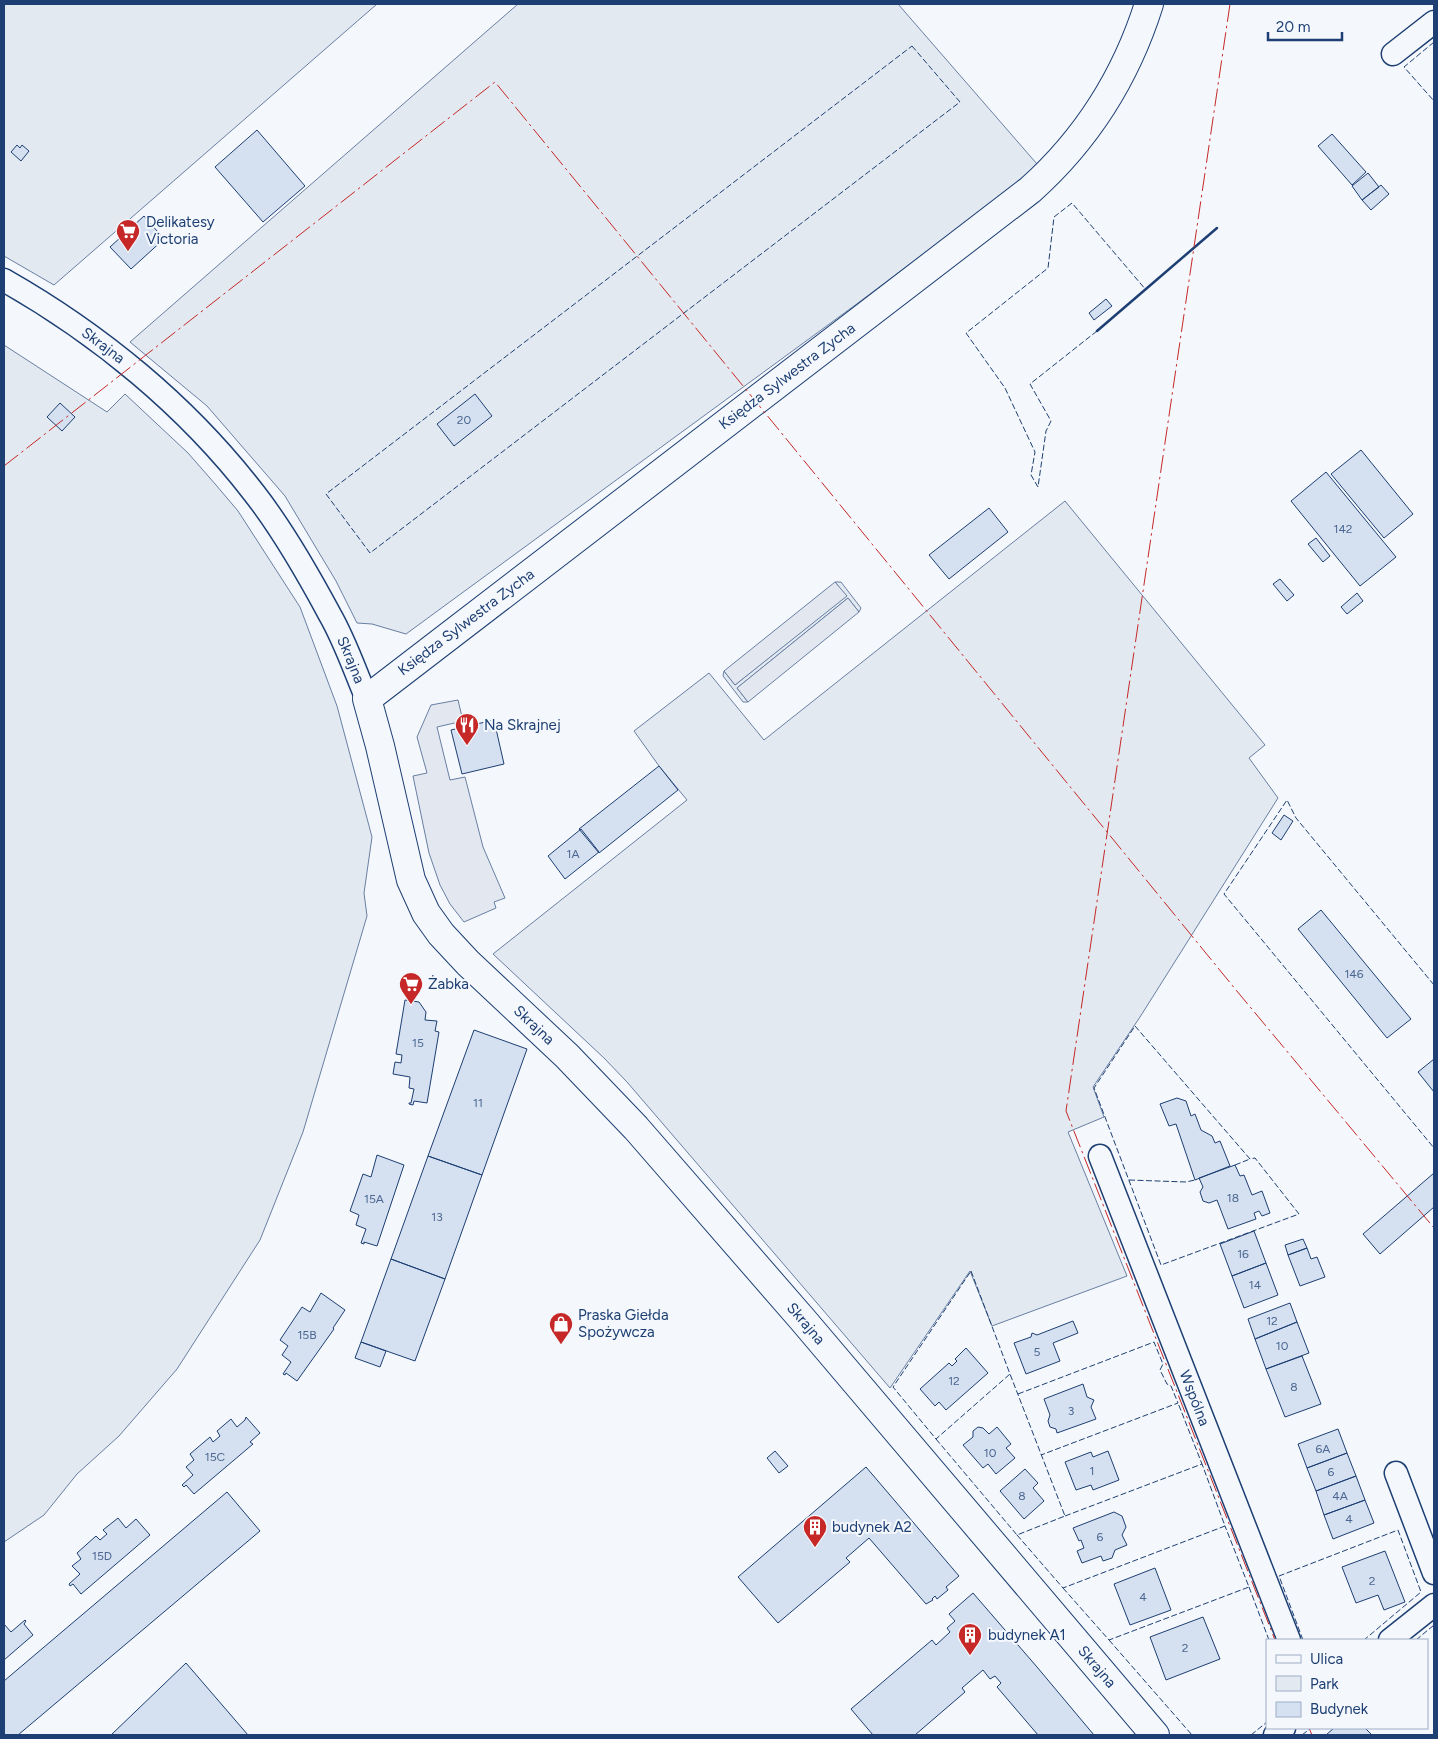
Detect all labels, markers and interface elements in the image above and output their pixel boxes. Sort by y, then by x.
scale bar [1268,10,1342,42]
text: 20 m [1276,18,1310,36]
place label: Delikatesy Victoria [146,213,215,248]
supermarket icon: Delikatesy Victoria [115,218,141,252]
street label: Księdza Sylwestra Zycha [715,319,859,433]
street label: Skrajna [78,323,128,367]
house number: 20 [457,413,472,427]
house number: 142 [1333,522,1353,536]
street label: Księdza Sylwestra Zycha [394,565,538,679]
street label: Skrajna [333,633,369,686]
restaurant icon: Na Skrajnej [454,712,480,746]
place label: Na Skrajnej [484,716,561,734]
house number: 1A [566,847,580,861]
house number: 146 [1344,967,1364,981]
supermarket icon: Żabka [398,971,424,1005]
place label: Żabka [428,975,469,993]
street label: Skrajna [510,1002,558,1049]
house number: 15 [412,1036,424,1050]
house number: 11 [473,1096,483,1110]
house number: 18 [1227,1191,1239,1205]
house number: 15A [364,1192,384,1206]
house number: 13 [431,1210,443,1224]
house number: 16 [1237,1247,1249,1261]
house number: 14 [1249,1278,1262,1292]
street label: Skrajna [783,1299,829,1348]
place label: Praska Giełda Spożywcza [578,1306,669,1341]
shop icon: Praska Giełda Spożywcza [548,1311,574,1345]
house number: 12 [1266,1314,1278,1328]
house number: 15B [297,1328,317,1342]
house number: 10 [1276,1339,1289,1353]
house number: 5 [1034,1345,1041,1359]
street label: Wspólna [1176,1368,1214,1429]
house number: 12 [948,1374,960,1388]
house number: 8 [1290,1380,1298,1394]
house number: 3 [1068,1404,1074,1418]
house number: 6A [1316,1442,1330,1456]
house number: 10 [984,1446,997,1460]
house number: 15C [205,1450,226,1464]
house number: 1 [1090,1464,1094,1478]
house number: 6 [1328,1465,1335,1479]
house number: 8 [1018,1489,1026,1503]
house number: 4A [1332,1489,1348,1503]
house number: 4 [1345,1512,1353,1526]
building icon: budynek A2 [802,1514,828,1548]
place label: budynek A2 [832,1518,912,1536]
house number: 6 [1097,1530,1104,1544]
house number: 15D [92,1549,112,1563]
house number: 2 [1369,1574,1375,1588]
house number: 4 [1139,1590,1147,1604]
building icon: budynek A1 [957,1622,983,1656]
place label: budynek A1 [988,1626,1066,1644]
legend [1266,1639,1428,1729]
house number: 2 [1182,1641,1188,1655]
street label: Skrajna [1074,1642,1120,1691]
text: Ulica [1310,1650,1343,1668]
text: Park [1310,1675,1339,1693]
text: Budynek [1310,1700,1369,1718]

